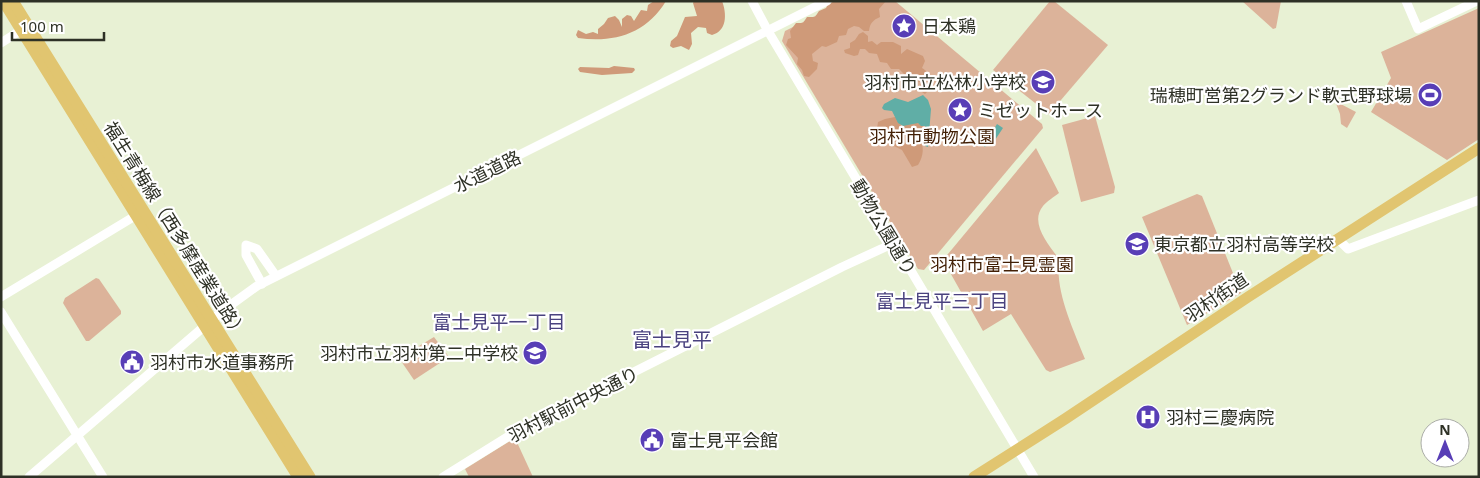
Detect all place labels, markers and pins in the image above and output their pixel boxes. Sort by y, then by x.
place icon: 日本鶏 [891,13,917,39]
place label: 日本鶏 [922,14,976,38]
school or university icon: 羽村市立松林小学校 [1030,69,1056,95]
place label: 羽村市立松林小学校 [864,70,1026,94]
sports icon: 瑞穂町営第2グランド軟式野球場 [1417,82,1443,108]
place label: 瑞穂町営第2グランド軟式野球場 [1150,83,1412,107]
place icon: ミゼットホース [947,97,973,123]
place label: ミゼットホース [978,98,1103,122]
school or university icon: 東京都立羽村高等学校 [1124,231,1150,257]
place label: 東京都立羽村高等学校 [1154,232,1334,256]
school or university icon: 羽村市立羽村第二中学校 [522,340,548,366]
place label: 羽村市立羽村第二中学校 [320,341,518,365]
public building icon: 羽村市水道事務所 [119,349,145,375]
place label: 羽村市水道事務所 [150,350,294,374]
hospital icon: 羽村三慶病院 [1135,404,1161,430]
place label: 羽村三慶病院 [1166,405,1274,429]
public building icon: 富士見平会館 [639,427,665,453]
place label: 富士見平会館 [670,428,778,452]

